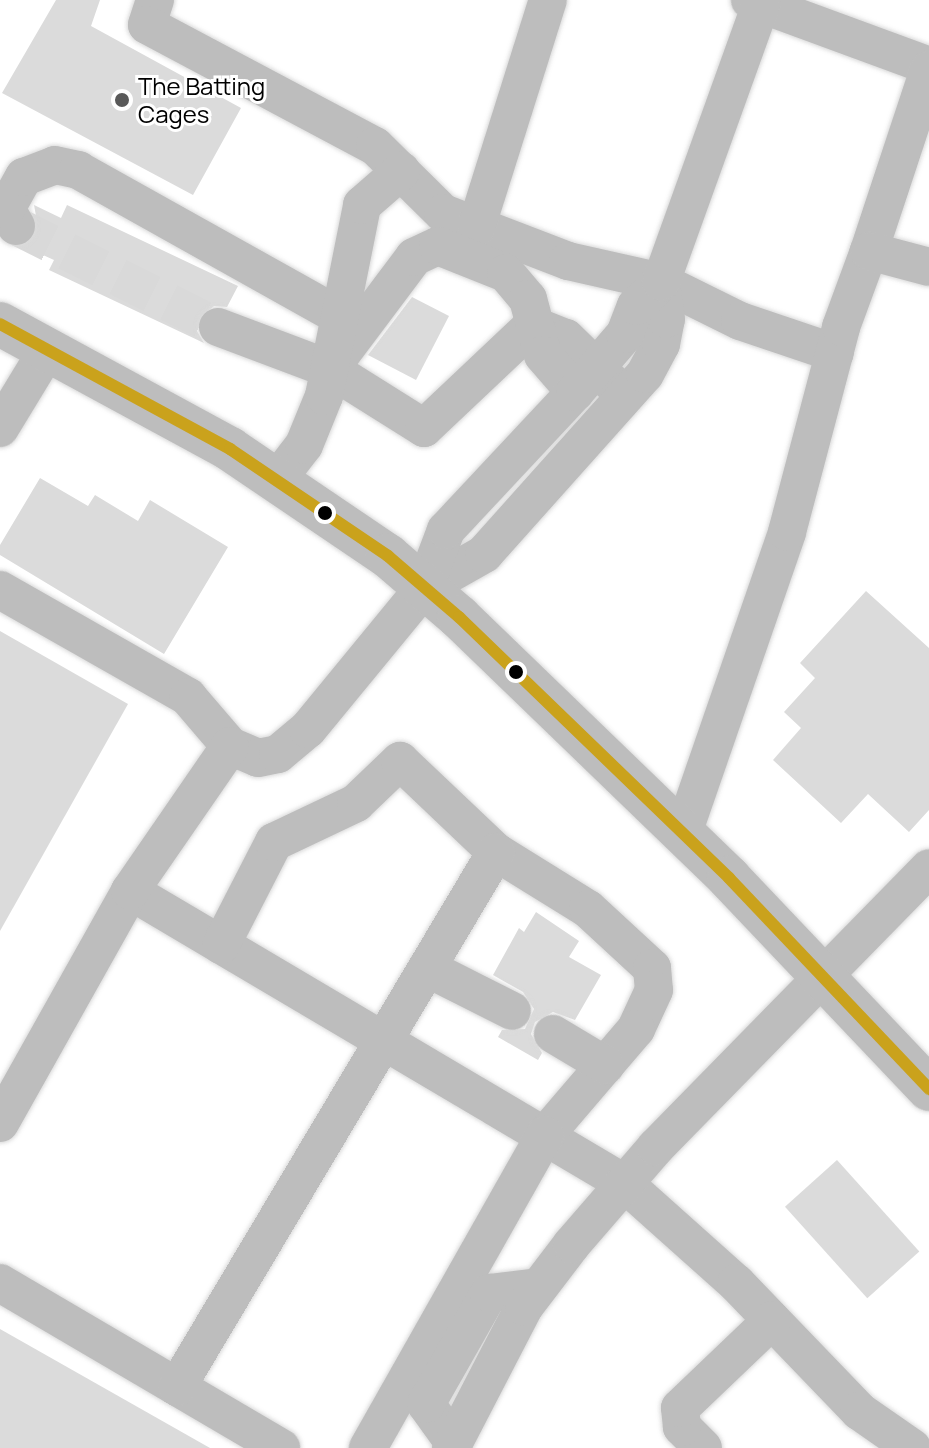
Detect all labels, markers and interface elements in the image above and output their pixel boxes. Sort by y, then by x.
place label: The Batting Cages [138,72,265,128]
marker: The Batting Cages [113,91,131,109]
unlabelled marker [317,505,333,521]
unlabelled marker [508,664,524,680]

